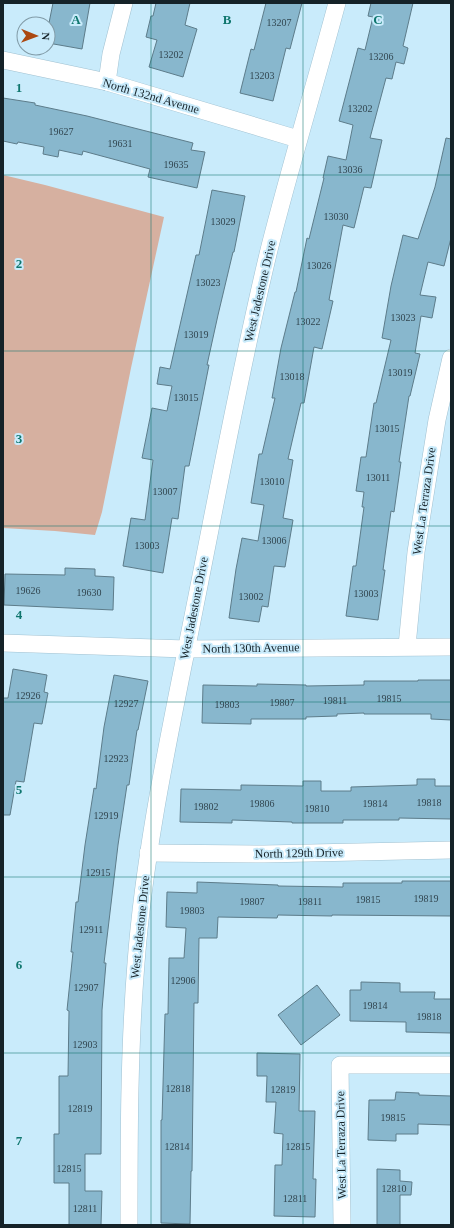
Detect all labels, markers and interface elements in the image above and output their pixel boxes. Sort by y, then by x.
text: A [71,12,81,27]
text: B [223,12,232,27]
text: C [373,12,383,27]
north arrow [16,16,56,56]
house number: 13207 [267,17,292,28]
text: N [40,32,52,40]
house number: 13202 [159,49,184,60]
house number: 13206 [369,51,394,62]
house number: 13203 [250,70,275,81]
street label: North 132nd Avenue [101,76,201,116]
text: 1 [16,80,22,95]
house number: 13202 [348,103,373,114]
house number: 19627 [49,126,74,137]
house number: 19631 [108,138,133,149]
house number: 19635 [164,159,189,170]
house number: 13036 [338,164,363,175]
house number: 13030 [324,211,349,222]
house number: 13029 [211,216,236,227]
street label: West Jadestone Drive [242,239,278,343]
text: 2 [16,256,22,271]
house number: 13026 [307,260,332,271]
house number: 13023 [196,277,221,288]
house number: 13023 [391,312,416,323]
house number: 13022 [296,316,321,327]
house number: 13019 [184,329,209,340]
house number: 13019 [388,367,413,378]
house number: 13018 [280,371,305,382]
house number: 13015 [174,392,199,403]
house number: 13015 [375,423,400,434]
text: 3 [16,431,23,446]
street label: West La Terraza Drive [410,446,438,556]
house number: 13011 [366,472,390,483]
house number: 13010 [260,476,285,487]
house number: 13007 [153,486,178,497]
house number: 13006 [262,535,287,546]
house number: 13003 [135,540,160,551]
street label: West Jadestone Drive [177,556,211,660]
house number: 19626 [16,585,41,596]
house number: 19630 [77,587,102,598]
house number: 13003 [354,588,379,599]
house number: 13002 [239,591,264,602]
text: 4 [16,607,23,622]
street label: North 130th Avenue [202,640,300,656]
house number: 12926 [16,690,41,701]
house number: 19815 [377,693,402,704]
house number: 19811 [323,695,347,706]
house number: 19807 [270,697,295,708]
house number: 12927 [114,698,139,709]
house number: 19803 [215,699,240,710]
house number: 12923 [104,753,129,764]
text: 5 [16,782,23,797]
house number: 19818 [417,797,442,808]
house number: 19806 [250,798,275,809]
house number: 19814 [363,798,388,809]
house number: 19802 [194,801,219,812]
house number: 19810 [305,803,330,814]
house number: 12919 [94,810,119,821]
street label: North 129th Drive [255,845,343,861]
house number: 12915 [86,867,111,878]
street label: West Jadestone Drive [128,875,152,979]
house number: 19819 [414,893,439,904]
house number: 19815 [356,894,381,905]
house number: 19807 [240,896,265,907]
house number: 19811 [298,896,322,907]
house number: 19803 [180,905,205,916]
house number: 12911 [79,924,103,935]
text: 6 [16,957,23,972]
house number: 12906 [171,975,196,986]
house number: 12907 [74,982,99,993]
house number: 19814 [363,1000,388,1011]
house number: 19818 [417,1011,442,1022]
house number: 12903 [73,1039,98,1050]
house number: 12818 [166,1083,191,1094]
house number: 12819 [271,1084,296,1095]
street label: West La Terraza Drive [333,1091,349,1199]
house number: 12819 [68,1103,93,1114]
house number: 19815 [381,1112,406,1123]
text: 7 [16,1133,23,1148]
house number: 12814 [165,1141,190,1152]
house number: 12815 [286,1141,311,1152]
house number: 12815 [57,1163,82,1174]
house number: 12810 [382,1183,407,1194]
house number: 12811 [283,1193,307,1204]
house number: 12811 [73,1203,97,1214]

